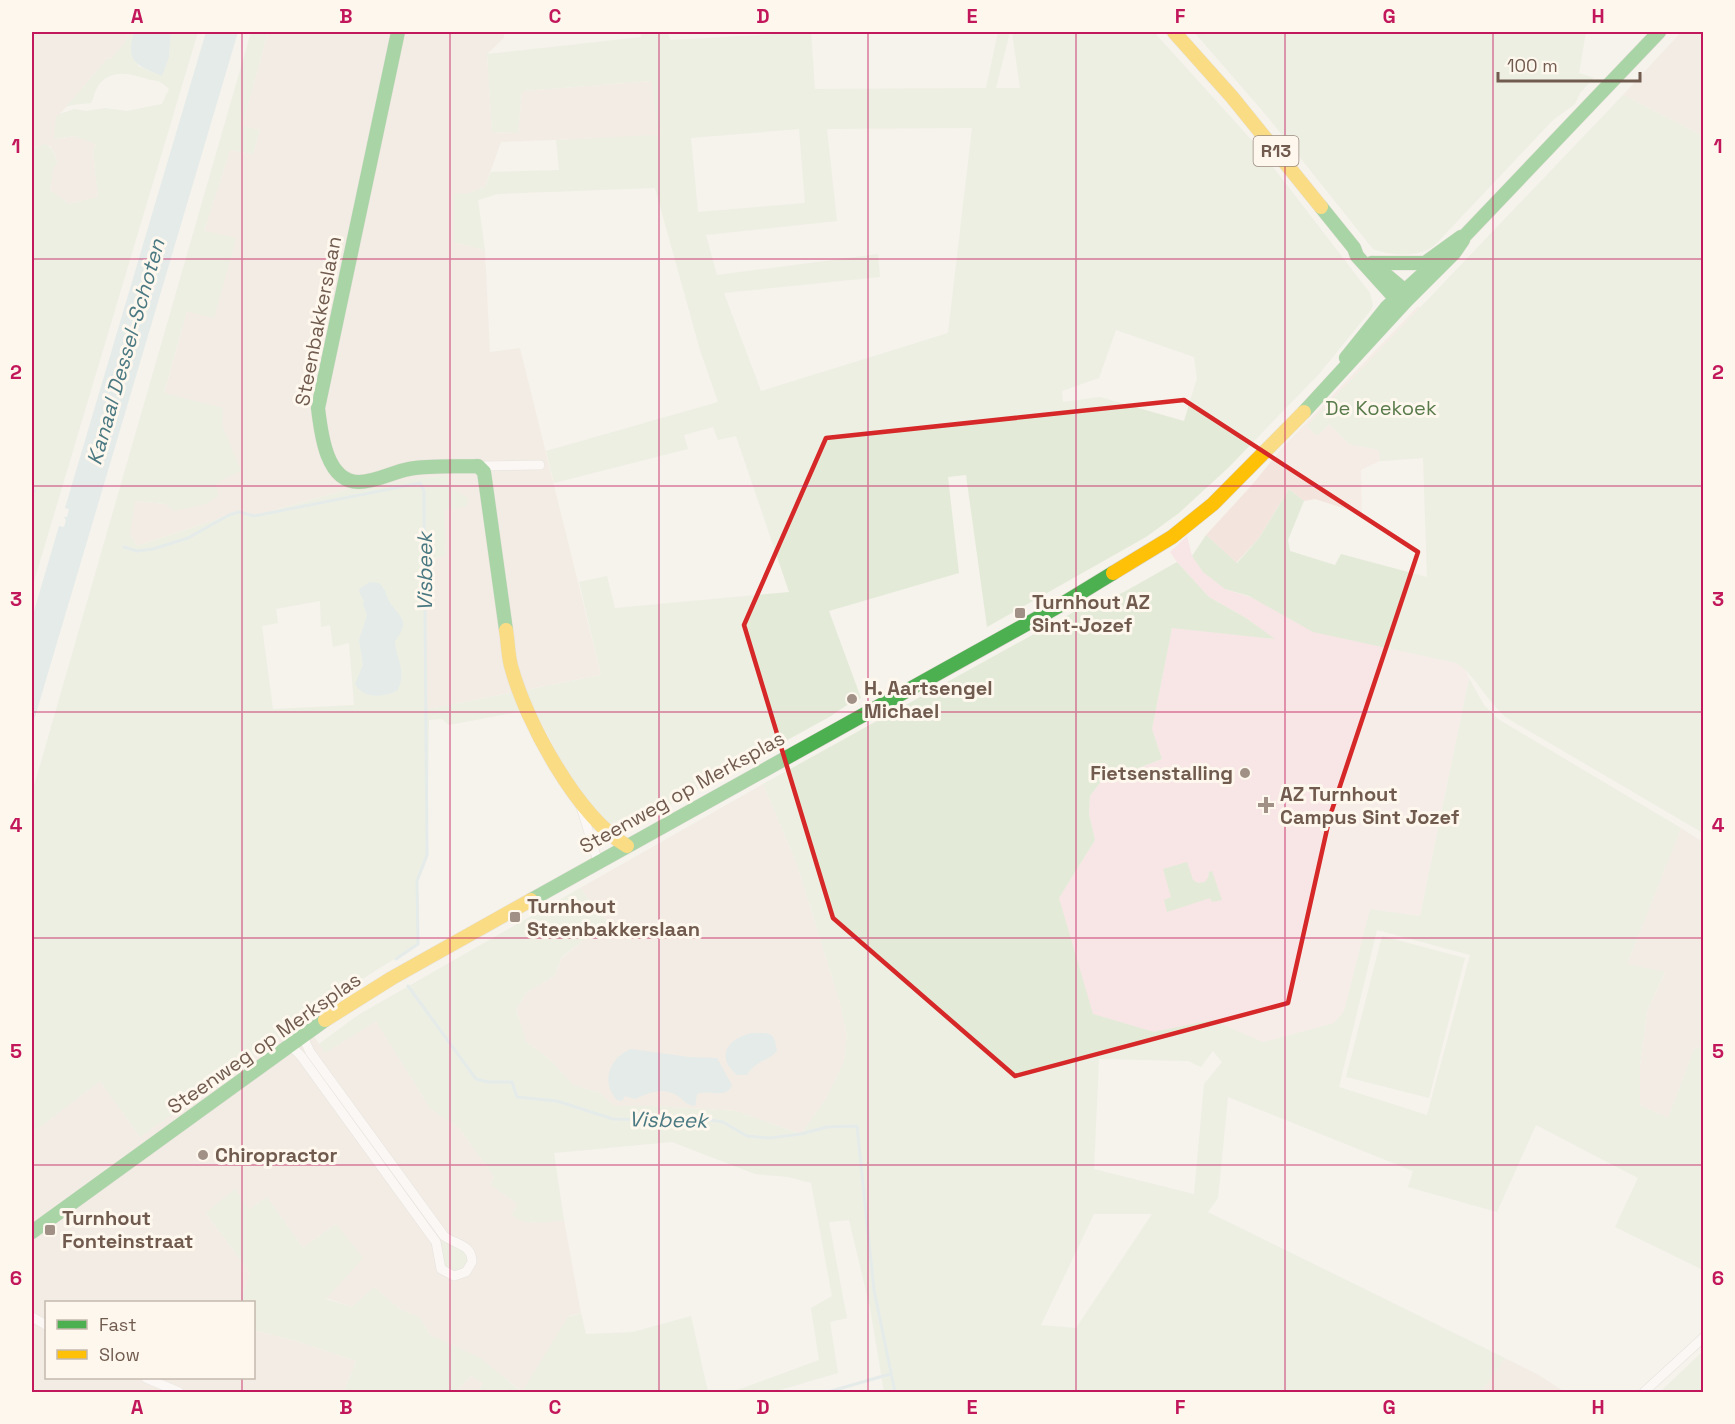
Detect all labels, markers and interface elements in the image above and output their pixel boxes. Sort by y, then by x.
text: A [131,3,144,29]
text: B [339,3,353,29]
text: C [549,3,562,29]
text: D [756,3,770,29]
text: E [966,3,978,29]
text: F [1175,3,1186,29]
text: G [1382,3,1396,29]
text: H [1591,3,1605,29]
scale bar [1498,45,1640,83]
text: 100 m [1507,54,1558,77]
text: 1 [11,133,21,159]
text: 1 [1713,133,1723,159]
road number: R13 [1254,136,1298,166]
street label: Steenbakkerslaan [289,234,347,408]
water label: Kanaal Dessel-Schoten [80,235,171,468]
text: 2 [10,359,22,385]
text: 2 [1712,359,1724,385]
park label: De Koekoek [1325,395,1437,421]
water label: Visbeek [411,530,438,611]
text: 3 [10,586,22,612]
text: 3 [1712,586,1724,612]
place label: Turnhout AZ Sint-Jozef [1032,589,1150,638]
marker: Turnhout AZ Sint-Jozef [1013,606,1027,620]
place label: H. Aartsengel Michael [864,675,993,724]
marker: H. Aartsengel Michael [845,692,859,706]
street label: Steenweg op Merksplas [575,725,789,859]
place label: Fietsenstalling [1090,760,1233,786]
marker: Fietsenstalling [1238,766,1252,780]
place label: AZ Turnhout Campus Sint Jozef [1280,781,1460,830]
marker: AZ Turnhout Campus Sint Jozef [1257,796,1275,814]
text: 4 [10,812,23,838]
text: 4 [1712,812,1725,838]
place label: Turnhout Steenbakkerslaan [527,893,700,942]
marker: Turnhout Steenbakkerslaan [508,910,522,924]
street label: Steenweg op Merksplas [162,966,366,1120]
text: 5 [10,1038,22,1064]
text: 5 [1712,1038,1724,1064]
water label: Visbeek [628,1105,710,1134]
place label: Chiropractor [215,1142,338,1168]
marker: Chiropractor [196,1148,210,1162]
place label: Turnhout Fonteinstraat [62,1205,193,1254]
marker: Turnhout Fonteinstraat [43,1223,57,1237]
text: 6 [10,1265,22,1291]
text: 6 [1712,1265,1724,1291]
legend [45,1301,255,1379]
text: Fast [99,1313,136,1336]
text: Slow [99,1343,140,1366]
text: A [131,1394,144,1420]
text: B [339,1394,353,1420]
text: C [549,1394,562,1420]
text: D [756,1394,770,1420]
text: E [966,1394,978,1420]
text: F [1175,1394,1186,1420]
text: G [1382,1394,1396,1420]
text: H [1591,1394,1605,1420]

